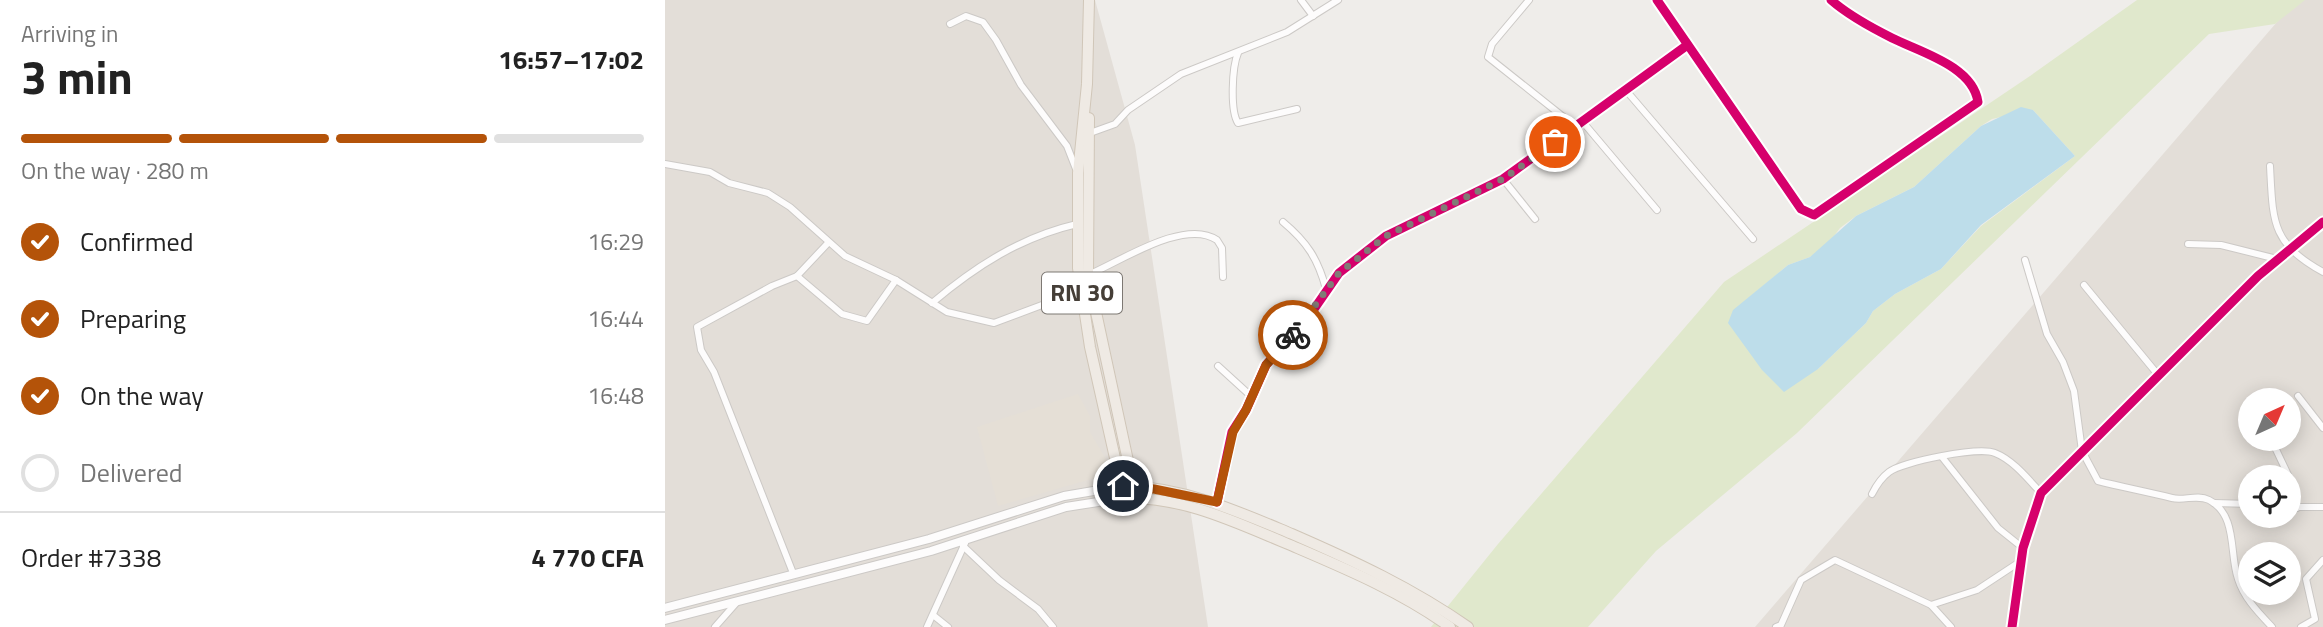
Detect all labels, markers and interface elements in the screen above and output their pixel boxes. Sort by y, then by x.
text: Arriving in [21,16,118,51]
text: 16:57–17:02 [498,40,644,79]
text: 3 min [21,42,133,112]
pin [1525,112,1585,172]
icon: bag [1536,123,1574,161]
text: On the way · 280 m [21,153,209,188]
text: Confirmed [80,222,194,261]
icon: check [21,223,59,261]
text: 16:29 [587,224,644,259]
road number: RN 30 [1042,272,1122,314]
text: Preparing [80,299,186,338]
icon: check [21,300,59,338]
courier [1258,300,1328,370]
text: 16:44 [587,301,644,336]
icon: bike [1274,316,1312,354]
text: On the way [80,376,204,415]
icon: check [21,377,59,415]
text: 16:48 [587,378,644,413]
north arrow [2238,388,2301,452]
map controls [2238,388,2301,605]
text: Delivered [80,453,183,492]
pin [1093,456,1153,516]
button: locate [2238,465,2301,528]
icon: home [1104,467,1142,505]
text: Order #7338 [21,538,161,577]
text: 4 770 CFA [531,538,644,577]
button: layers [2238,542,2301,605]

